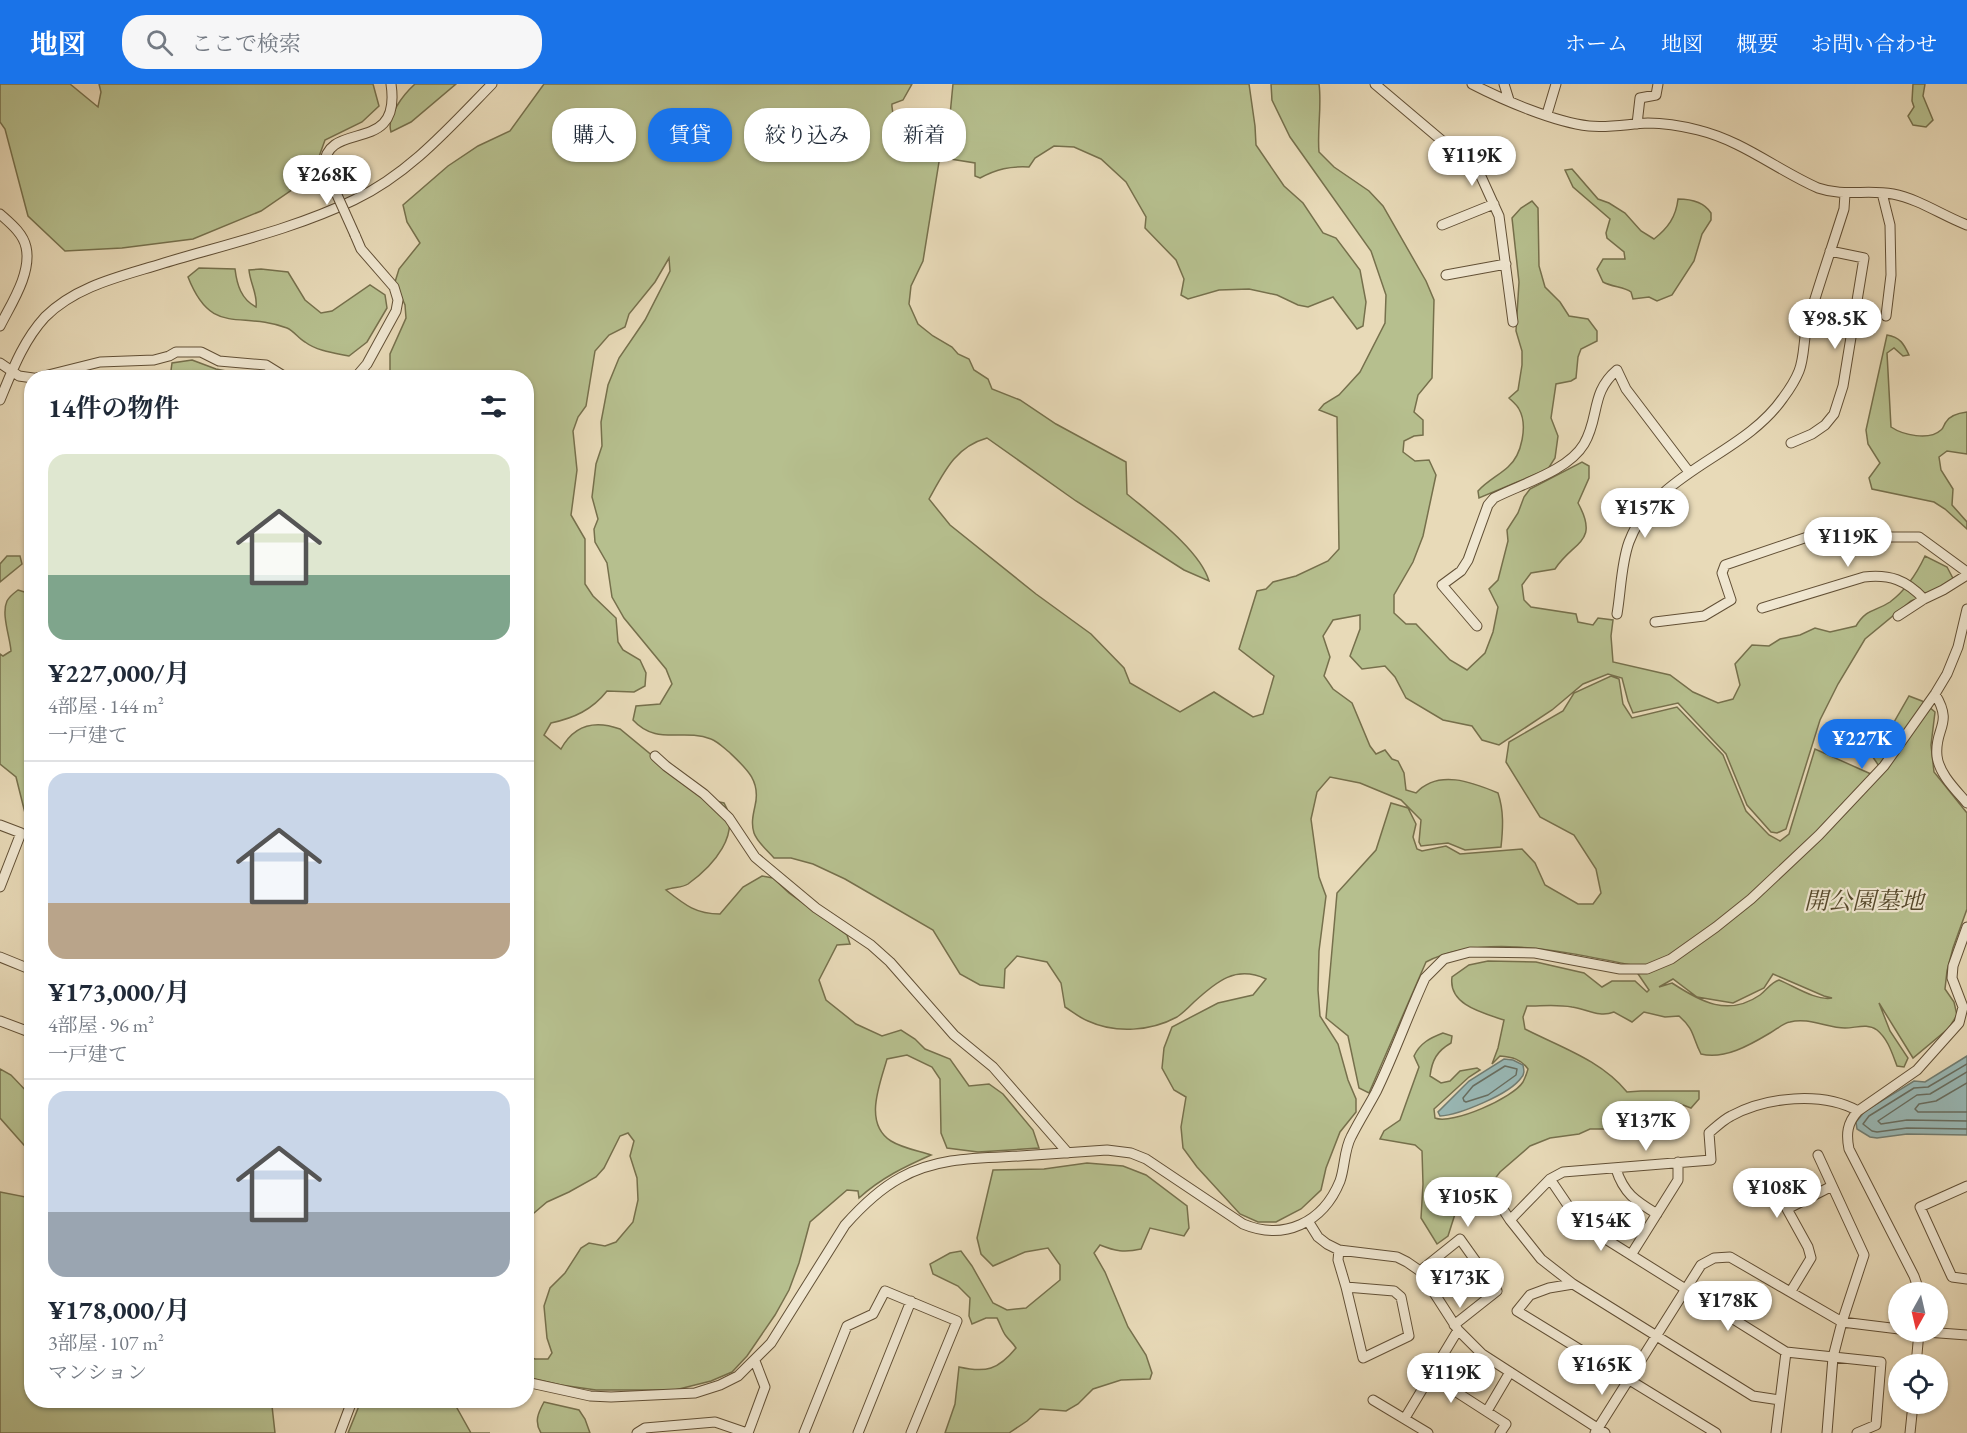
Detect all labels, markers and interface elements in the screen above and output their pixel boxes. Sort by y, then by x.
search box [122,15,542,69]
text: 地図 [30,26,86,62]
icon: search [143,26,176,59]
text: ここで検索 [191,29,301,58]
text: ホーム [1565,30,1628,57]
text: 地図 [1661,30,1703,57]
text: 概要 [1736,30,1778,57]
text: お問い合わせ [1811,30,1937,57]
chip: 購入 [552,108,636,162]
chip: 賃貸 [648,108,732,162]
chip: 絞り込み [744,108,870,162]
chip: 新着 [882,108,966,162]
pin: ¥119K [1430,136,1514,187]
text: ¥119K [1442,142,1502,168]
pin: ¥268K [285,155,369,206]
text: ¥268K [297,161,357,187]
pin: ¥98.5K [1786,299,1884,350]
text: ¥98.5K [1803,305,1868,331]
icon: filters [477,390,510,423]
text: 14件の物件 [48,391,180,425]
pin: ¥157K [1603,488,1687,539]
icon: home [225,493,333,601]
text: ¥157K [1615,494,1675,520]
pin: ¥119K [1806,517,1890,568]
text: ¥119K [1818,523,1878,549]
text: ¥227,000/月 [48,656,190,690]
text: 4部屋 · 144 m² [48,693,164,719]
pin: ¥227K [1820,719,1904,770]
text: 一戸建て [48,722,128,748]
text: ¥227K [1832,725,1892,751]
icon: home [225,812,333,920]
park label: 開公園墓地 [1804,885,1927,916]
text: ¥173,000/月 [48,975,190,1009]
text: 4部屋 · 96 m² [48,1012,154,1038]
text: 一戸建て [48,1041,128,1067]
pin: ¥137K [1604,1101,1688,1152]
text: ¥137K [1616,1107,1676,1133]
icon: home [225,1130,333,1238]
pin: ¥108K [1735,1168,1819,1219]
text: ¥108K [1747,1174,1807,1200]
pin: ¥105K [1426,1177,1510,1228]
text: ¥105K [1438,1183,1498,1209]
pin: ¥154K [1559,1201,1643,1252]
text: ¥154K [1571,1207,1631,1233]
pin: ¥173K [1418,1258,1502,1309]
text: ¥173K [1430,1264,1490,1290]
pin: ¥178K [1686,1281,1770,1332]
north arrow [1888,1282,1948,1342]
map controls [1888,1282,1948,1414]
text: ¥178K [1698,1287,1758,1313]
text: ¥178,000/月 [48,1293,190,1327]
text: 3部屋 · 107 m² [48,1330,164,1356]
pin: ¥165K [1560,1345,1644,1396]
text: ¥165K [1572,1351,1632,1377]
pin: ¥119K [1409,1353,1493,1404]
button: locate [1888,1354,1948,1414]
text: マンション [48,1359,147,1385]
text: ¥119K [1421,1359,1481,1385]

